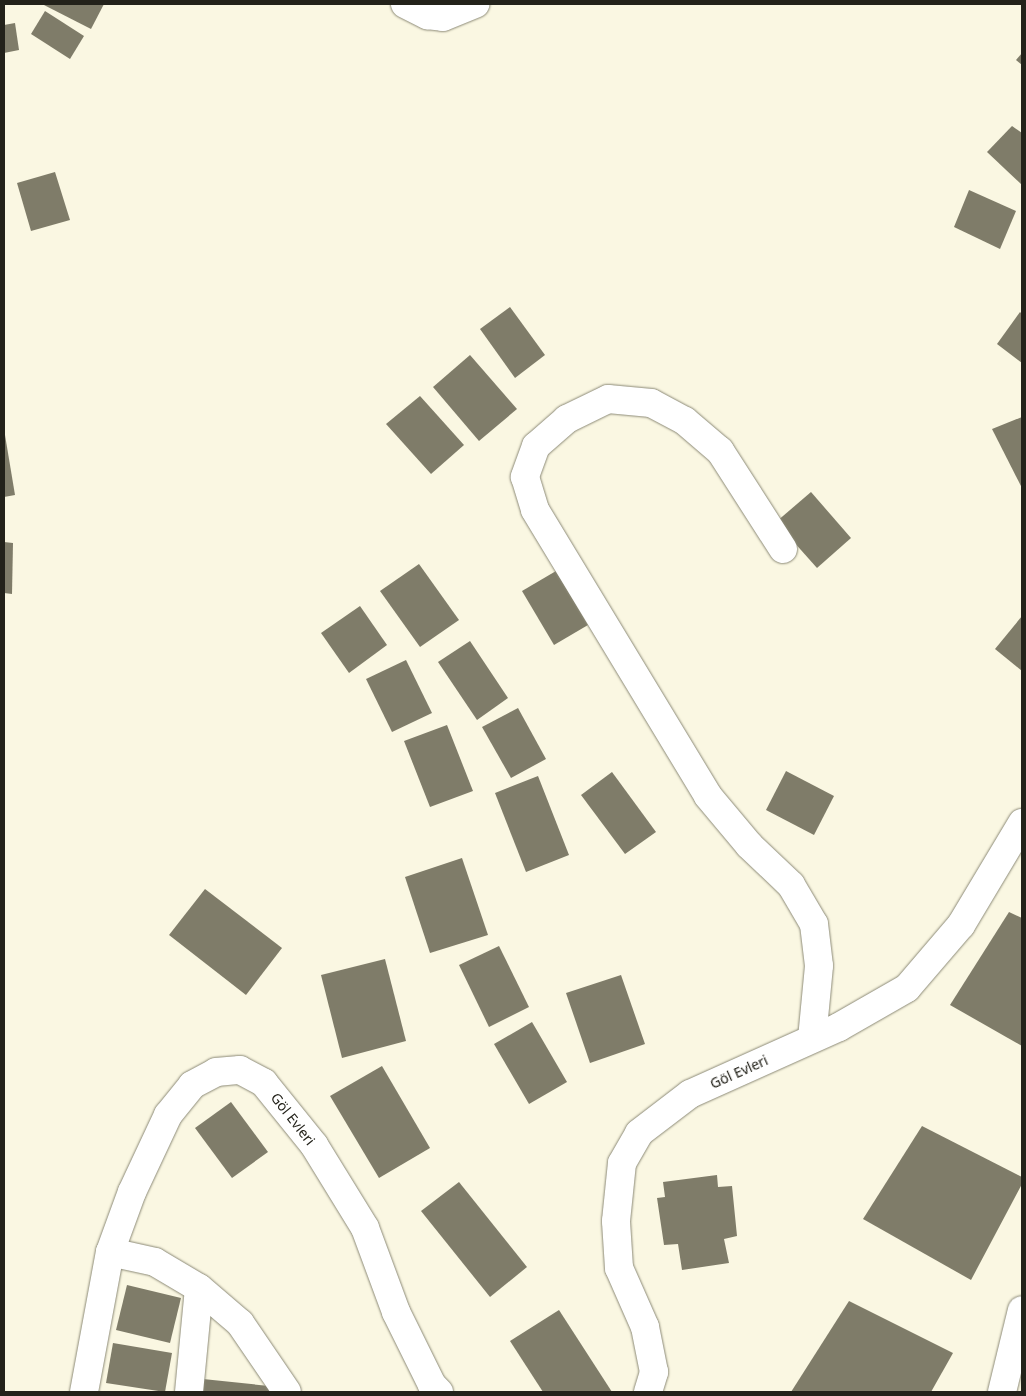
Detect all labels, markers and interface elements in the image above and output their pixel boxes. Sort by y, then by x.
street label: Göl Evleri [707,1052,771,1092]
street label: Göl Evleri [267,1090,319,1148]

